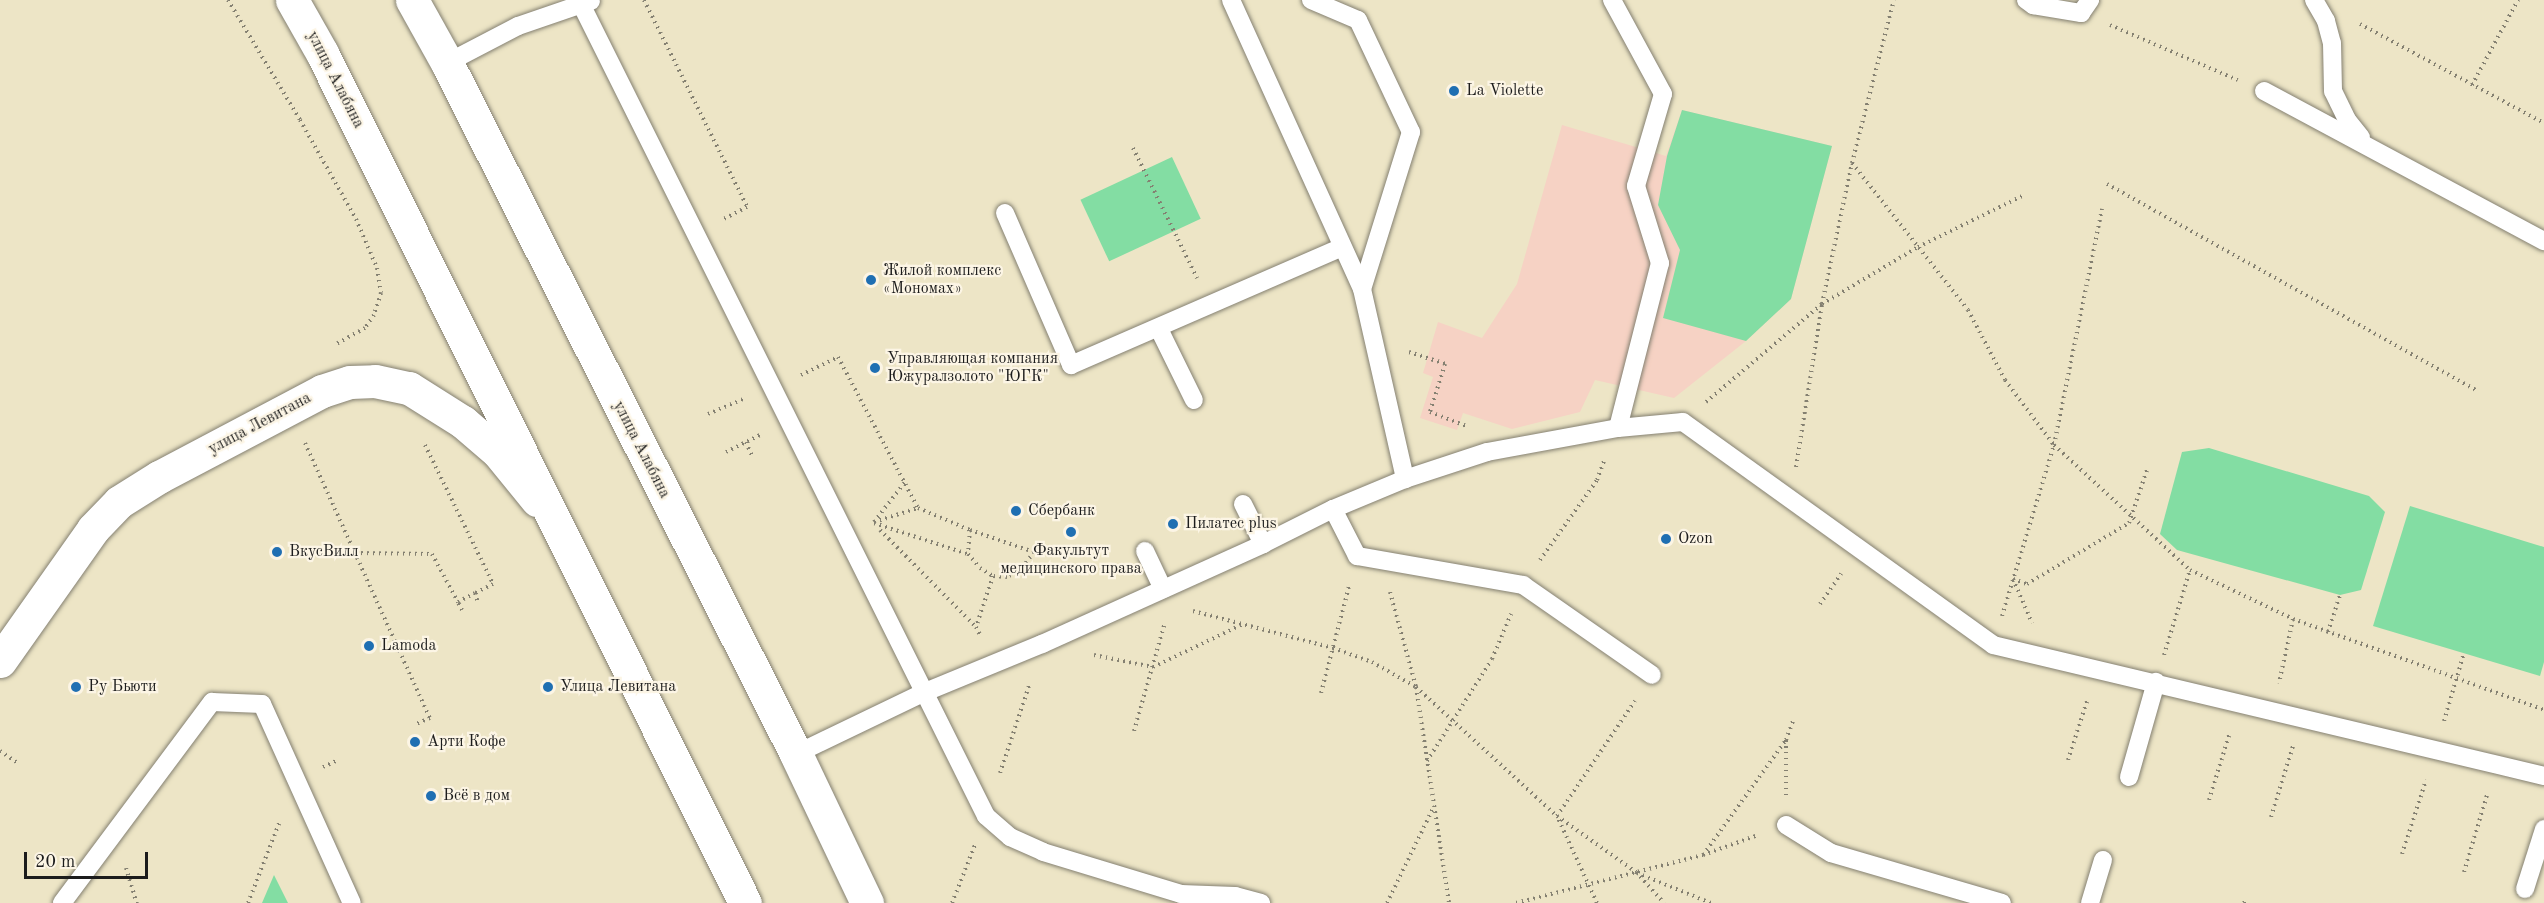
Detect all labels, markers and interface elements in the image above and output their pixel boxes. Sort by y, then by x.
street label: улица Алабяна [302,28,368,132]
place label: La Violette [1466,81,1543,101]
marker: La Violette [1447,84,1461,98]
place label: Жилой комплекс «Мономах» [883,261,1001,299]
marker: Жилой комплекс «Мономах» [864,273,878,287]
place label: Управляющая компания Южуралзолото "ЮГК" [887,349,1058,387]
marker: Управляющая компания Южуралзолото "ЮГК" [868,361,882,375]
street label: улица Левитана [205,389,315,459]
street label: улица Алабяна [608,398,674,502]
place label: Сбербанк [1028,501,1095,521]
marker: Сбербанк [1009,504,1023,518]
place label: Пилатес plus [1185,514,1277,534]
marker: Пилатес plus [1166,517,1180,531]
marker: Факультут медицинского права [1064,525,1078,539]
place label: Ozon [1678,529,1713,549]
marker: Ozon [1659,532,1673,546]
place label: Факультут медицинского права [1000,541,1142,579]
place label: ВкусВилл [289,542,359,562]
marker: ВкусВилл [270,545,284,559]
place label: Lamoda [381,636,437,656]
marker: Lamoda [362,639,376,653]
place label: Ру Бьюти [88,677,157,697]
place label: Улица Левитана [560,677,676,697]
marker: Ру Бьюти [69,680,83,694]
marker: Улица Левитана [541,680,555,694]
place label: Арти Кофе [427,732,506,752]
marker: Арти Кофе [408,735,422,749]
place label: Всё в дом [443,786,510,806]
marker: Всё в дом [424,789,438,803]
scale bar [27,840,152,878]
text: 20 m [35,853,75,871]

